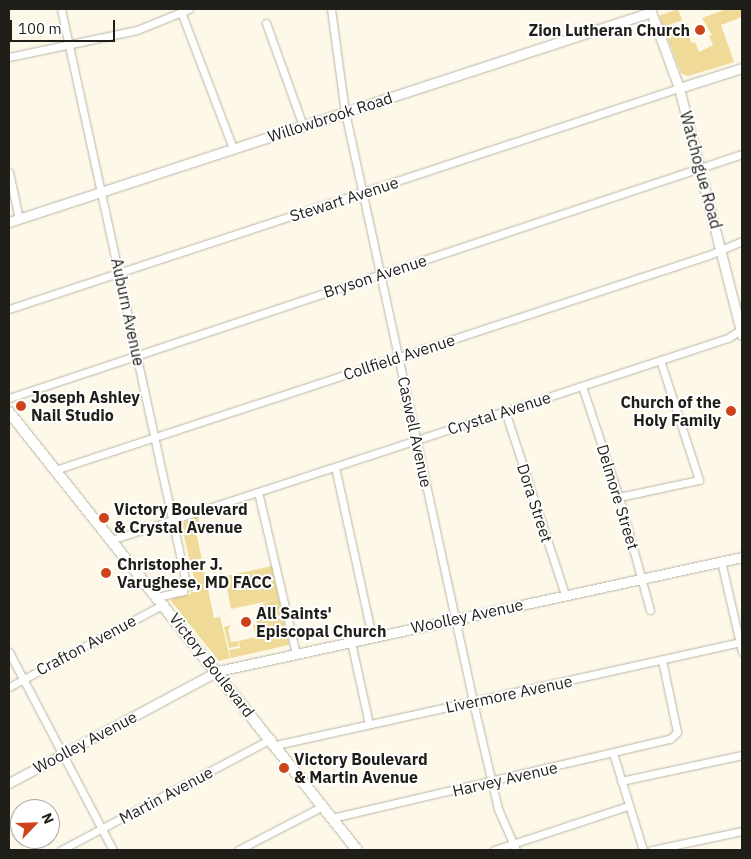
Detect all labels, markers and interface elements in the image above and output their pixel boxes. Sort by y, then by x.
scale bar [12,10,118,42]
text: 100 m [18,19,62,38]
place label: Zion Lutheran Church [528,20,690,40]
marker: Zion Lutheran Church [694,24,706,36]
street label: Willowbrook Road [265,88,395,146]
street label: Watchogue Road [676,109,726,231]
street label: Stewart Avenue [287,172,401,226]
street label: Bryson Avenue [321,250,429,302]
street label: Auburn Avenue [107,256,149,368]
street label: Collfield Avenue [341,330,457,384]
street label: Caswell Avenue [394,375,436,489]
place label: Joseph Ashley Nail Studio [31,387,140,425]
street label: Crystal Avenue [445,387,553,439]
place label: Church of the Holy Family [620,392,721,430]
marker: Joseph Ashley Nail Studio [15,400,27,412]
marker: Church of the Holy Family [725,405,737,417]
street label: Delmore Street [593,442,643,552]
street label: Dora Street [513,461,557,545]
place label: Victory Boulevard & Crystal Avenue [114,499,248,537]
marker: Victory Boulevard & Crystal Avenue [98,512,110,524]
place label: Christopher J. Varughese, MD FACC [117,554,272,592]
marker: Christopher J. Varughese, MD FACC [99,566,113,580]
street label: Woolley Avenue [409,595,525,637]
place label: All Saints' Episcopal Church [256,603,386,641]
street label: Victory Boulevard [165,609,259,721]
street label: Crafton Avenue [33,611,139,679]
marker: All Saints' Episcopal Church [240,616,252,628]
street label: Livermore Avenue [444,671,574,717]
street label: Woolley Avenue [30,707,140,777]
place label: Victory Boulevard & Martin Avenue [294,749,428,787]
street label: Harvey Avenue [450,758,560,800]
street label: Martin Avenue [116,762,216,828]
marker: Victory Boulevard & Martin Avenue [278,762,290,774]
north arrow [10,799,60,849]
text: N [38,810,58,827]

